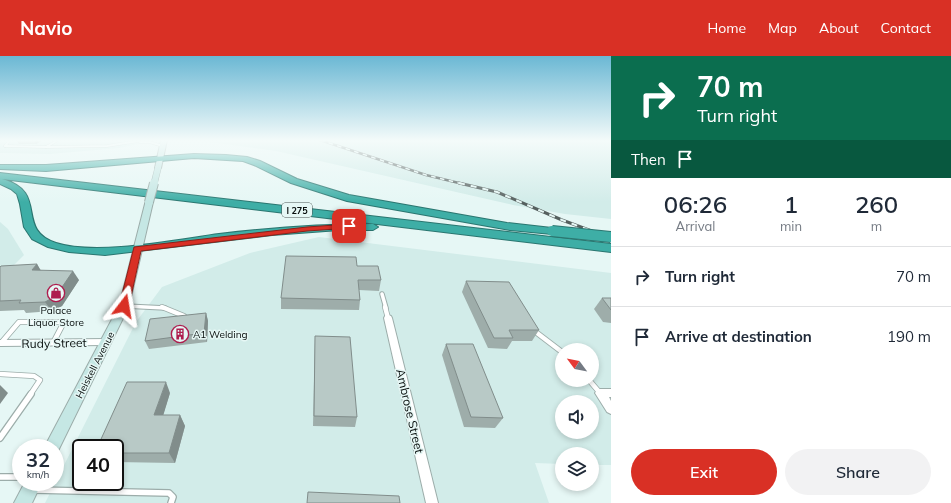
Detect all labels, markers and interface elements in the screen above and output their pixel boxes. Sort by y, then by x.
text: Navio [20,16,73,40]
text: Home [707,19,746,37]
text: Map [768,19,797,37]
text: About [819,19,859,37]
text: Contact [881,19,931,37]
text: 70 m [697,69,763,104]
icon: right [631,72,683,124]
text: Turn right [697,104,777,127]
icon: arrive [674,148,696,170]
text: Then [631,150,666,169]
text: 06:26 [664,189,727,219]
text: 1 [784,189,798,219]
text: 260 [855,189,898,219]
road number: I 275 [282,203,312,217]
pin [332,209,366,243]
icon: arrive [338,215,360,237]
text: Arrival [676,218,715,234]
text: min [780,218,802,234]
text: m [871,218,882,234]
icon: right [631,266,653,288]
text: Turn right [665,267,735,286]
text: 70 m [896,267,931,286]
shop icon: Palace Liquor Store [46,283,66,303]
position arrow [103,285,145,327]
place label: Palace Liquor Store [28,304,84,329]
building icon: A1 Welding [170,324,190,344]
icon: arrive [631,326,653,348]
text: Arrive at destination [665,327,812,346]
text: 190 m [887,327,931,346]
place label: A1 Welding [193,328,248,341]
street label: Heiskell Avenue [73,329,117,401]
street label: Rudy Street [21,335,87,351]
north arrow [555,343,599,387]
map controls [555,343,599,491]
street label: Ambrose Street [393,367,427,455]
button: sound [555,395,599,439]
speed limit sign: 40 [72,439,124,491]
text: 32 [26,447,50,472]
button: layers [555,447,599,491]
button: Exit [631,449,777,495]
button: Share [785,449,931,495]
text: km/h [27,468,49,481]

